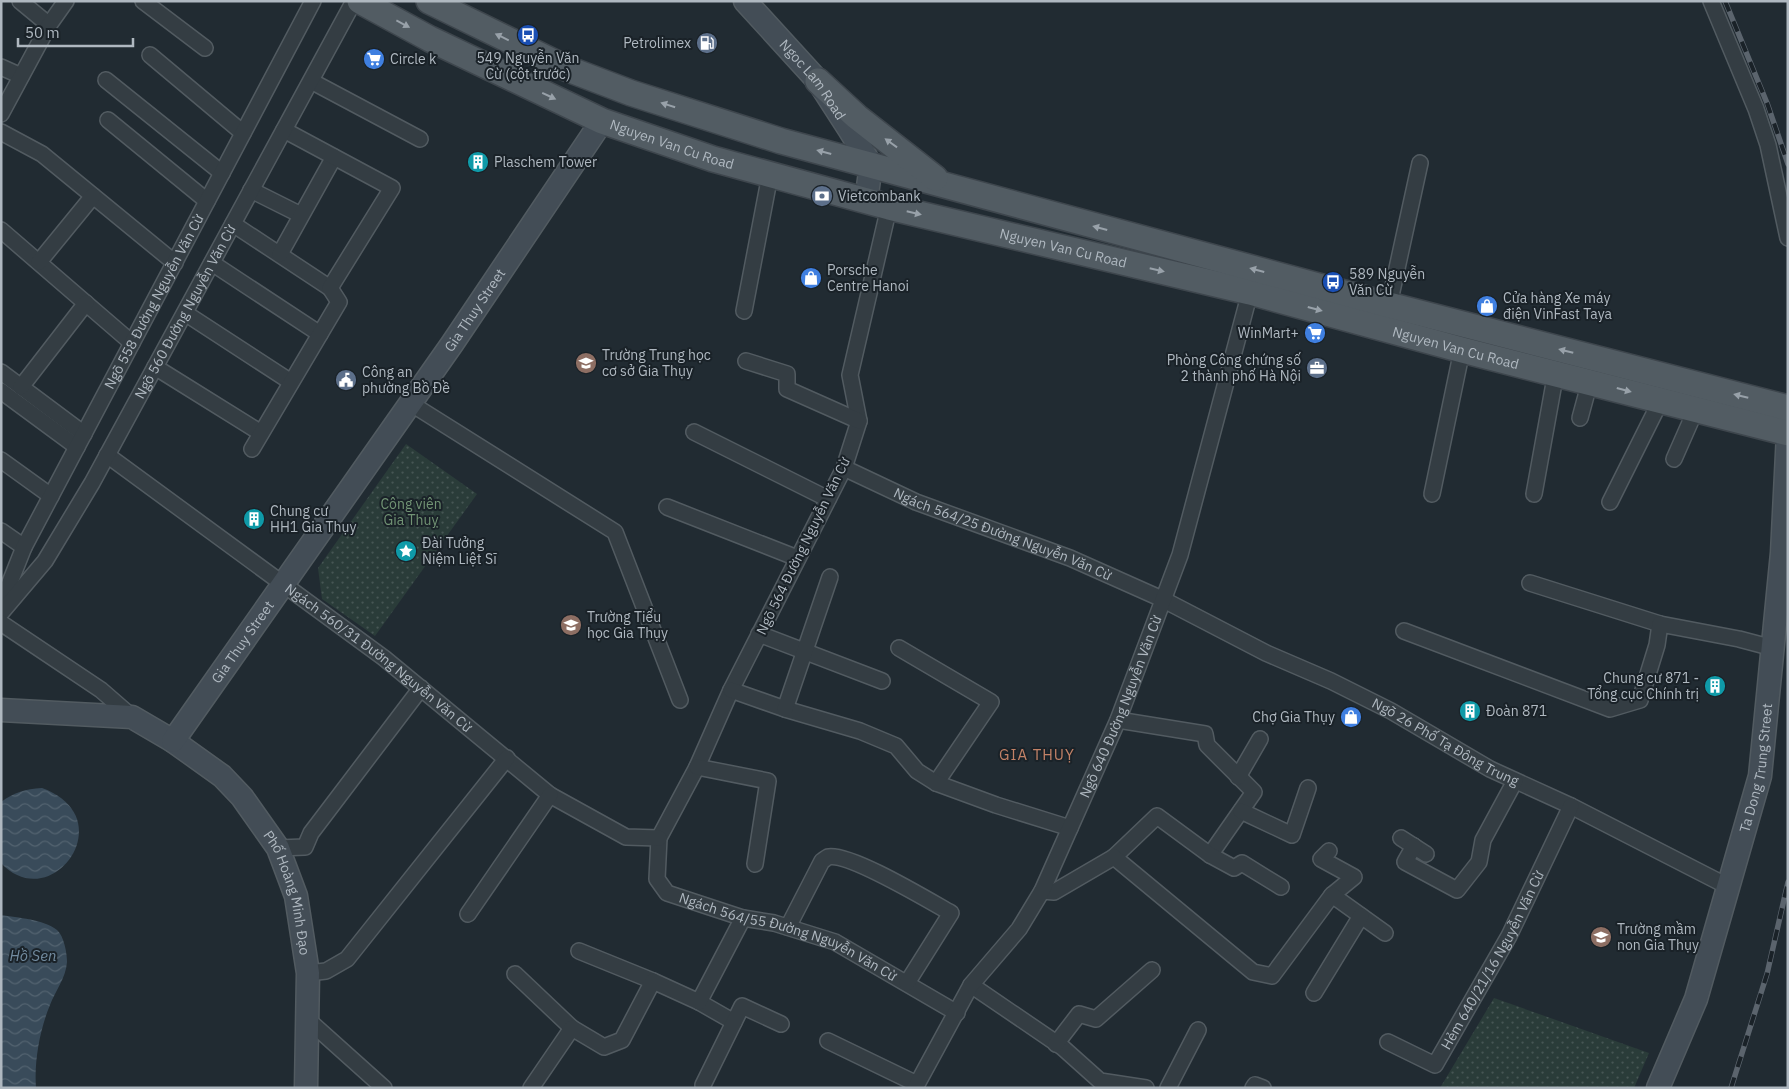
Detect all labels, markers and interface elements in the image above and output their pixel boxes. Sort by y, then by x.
scale bar [18,15,132,47]
one-way arrow [396,20,410,28]
text: 50 m [25,23,60,42]
bus stop icon: 549 Nguyễn Văn Cừ (cột trước) [516,23,540,47]
fuel station icon: Petrolimex [695,31,719,55]
one-way arrow [495,33,509,41]
place label: Petrolimex [623,34,691,52]
street label: Ngoc Lam Road [776,36,850,123]
supermarket icon: Circle k [362,47,386,71]
place label: 549 Nguyễn Văn Cừ (cột trước) [476,49,580,83]
place label: Circle k [390,50,437,68]
one-way arrow [542,92,556,100]
one-way arrow [661,101,676,108]
street label: Nguyen Van Cu Road [607,115,736,173]
one-way arrow [885,138,898,149]
one-way arrow [816,148,831,156]
building icon: Plaschem Tower [466,150,490,174]
place label: Plaschem Tower [494,153,597,171]
bank icon: Vietcombank [810,184,834,208]
place label: Vietcombank [838,187,921,205]
one-way arrow [906,209,921,217]
street label: Ngõ 558 Đường Nguyễn Văn Cừ [100,211,208,392]
street label: Ngõ 560 Đường Nguyễn Văn Cừ [130,222,240,402]
one-way arrow [1092,223,1107,231]
street label: Nguyen Van Cu Road [998,224,1129,272]
place label: Porsche Centre Hanoi [827,261,909,295]
street label: Gia Thuy Street [440,265,509,355]
place label: 589 Nguyễn Văn Cừ [1349,265,1425,299]
shop icon: Porsche Centre Hanoi [799,266,823,290]
one-way arrow [1149,266,1164,274]
one-way arrow [1249,266,1264,274]
bus stop icon: 589 Nguyễn Văn Cừ [1321,270,1345,294]
place label: Cửa hàng Xe máy điện VinFast Taya [1503,289,1612,323]
shop icon: Cửa hàng Xe máy điện VinFast Taya [1475,294,1499,318]
one-way arrow [1307,305,1322,313]
supermarket icon: WinMart+ [1303,321,1327,345]
street label: Nguyen Van Cu Road [1390,322,1521,373]
place label: WinMart+ [1238,324,1299,342]
place label: Trường Trung học cơ sở Gia Thụy [602,346,711,380]
one-way arrow [1559,346,1574,354]
school or university icon: Trường Trung học cơ sở Gia Thụy [574,351,598,375]
place label: Phòng Công chứng số 2 thành phố Hà Nội [1167,351,1301,385]
office icon: Phòng Công chứng số 2 thành phố Hà Nội [1305,356,1329,380]
place label: Công an phường Bồ Đề [362,363,450,397]
public building icon: Công an phường Bồ Đề [334,368,358,392]
one-way arrow [1617,386,1632,394]
one-way arrow [1733,391,1748,399]
street label: Ngõ 564 Đường Nguyễn Văn Cừ [752,454,854,638]
street label: Ngách 564/25 Đường Nguyễn Văn Cừ [891,484,1114,584]
park label: Công viên Gia Thuỵ [380,495,442,529]
place label: Chung cư HH1 Gia Thụy [270,502,356,536]
building icon: Chung cư HH1 Gia Thụy [242,507,266,531]
place label: Đài Tưởng Niệm Liệt Sĩ [422,534,497,568]
place icon: Đài Tưởng Niệm Liệt Sĩ [394,539,418,563]
street label: Ngách 560/31 Đường Nguyễn Văn Cừ [281,579,476,736]
street label: Gia Thuy Street [207,597,278,687]
place label: Trường Tiểu học Gia Thụy [587,608,668,642]
school or university icon: Trường Tiểu học Gia Thụy [559,613,583,637]
street label: Ngõ 640 Đường Nguyễn Văn Cừ [1076,613,1166,801]
place label: Chung cư 871 - Tổng cục Chính trị [1587,669,1699,703]
building icon: Chung cư 871 - Tổng cục Chính trị [1703,674,1727,698]
street label: Ngõ 26 Phố Tạ Đông Trung [1369,694,1522,790]
building icon: Đoàn 871 [1458,699,1482,723]
place label: Đoàn 871 [1486,702,1547,720]
street label: Ta Dong Trung Street [1735,702,1776,835]
shop icon: Chợ Gia Thụy [1339,705,1363,729]
place label: Chợ Gia Thụy [1252,708,1335,726]
district label: GIA THUỴ [999,745,1075,764]
street label: Phố Hoàng Minh Đạo [259,827,314,956]
street label: Hẻm 640/21/16 Nguyễn Văn Cừ [1437,868,1548,1053]
street label: Ngách 564/55 Đường Nguyễn Văn Cừ [677,889,900,985]
place label: Trường mầm non Gia Thụy [1617,920,1699,954]
school or university icon: Trường mầm non Gia Thụy [1589,925,1613,949]
water label: Hồ Sen [10,946,56,965]

